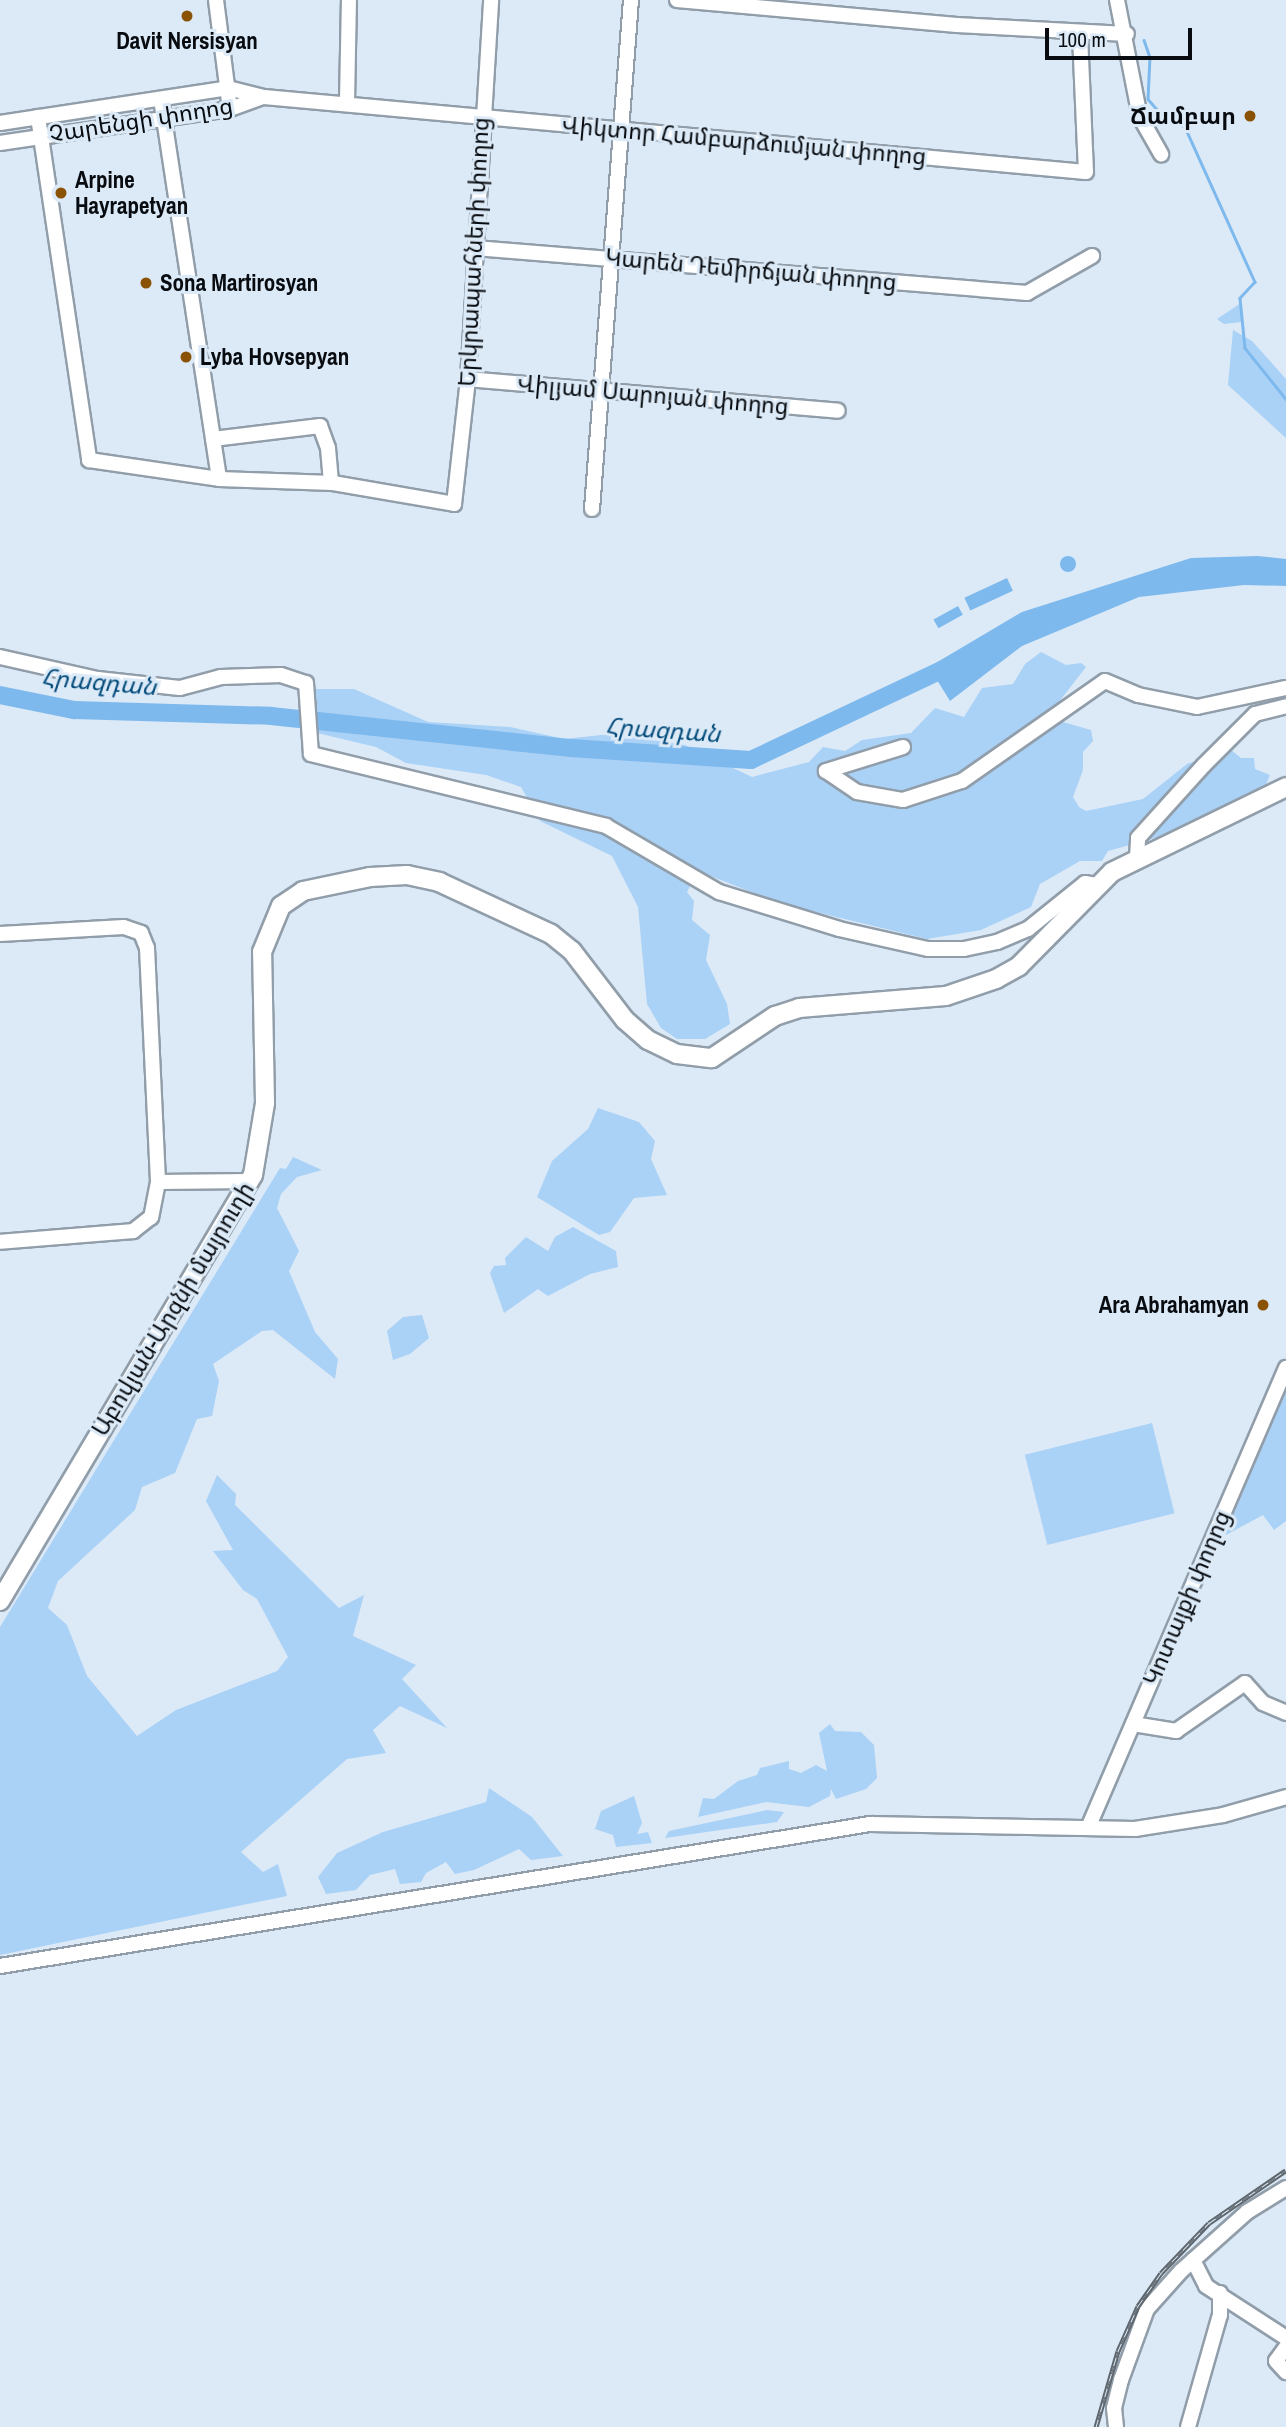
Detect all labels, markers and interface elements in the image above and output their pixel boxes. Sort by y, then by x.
marker: Davit Nersisyan [179,8,195,24]
scale bar [1048,14,1195,58]
text: 100 m [1058,25,1106,54]
place label: Davit Nersisyan [116,27,258,55]
street label: Չարենցի փողոց [47,92,235,148]
place label: Ճամբար [1130,102,1236,130]
marker: Ճամբար [1242,108,1258,124]
street label: Վիկտոր Համբարձումյան փողոց [561,111,927,171]
street label: Երկրապահների փողոց [453,117,495,387]
place label: Arpine Hayrapetyan [75,166,188,220]
marker: Arpine Hayrapetyan [53,185,69,201]
street label: Կարեն Դեմիրճյան փողոց [604,244,898,296]
place label: Sona Martirosyan [160,269,318,297]
marker: Sona Martirosyan [138,275,154,291]
place label: Lyba Hovsepyan [200,343,349,371]
marker: Lyba Hovsepyan [178,349,194,365]
street label: Վիլյամ Սարոյան փողոց [516,369,790,421]
water label: Հրազդան [41,663,157,701]
water label: Հրազդան [605,712,721,748]
street label: Աբովյան-Արզնի մայրուղի [86,1177,260,1441]
place label: Ara Abrahamyan [1098,1291,1249,1319]
marker: Ara Abrahamyan [1255,1297,1271,1313]
street label: Կոտայքի փողոց [1138,1506,1236,1690]

